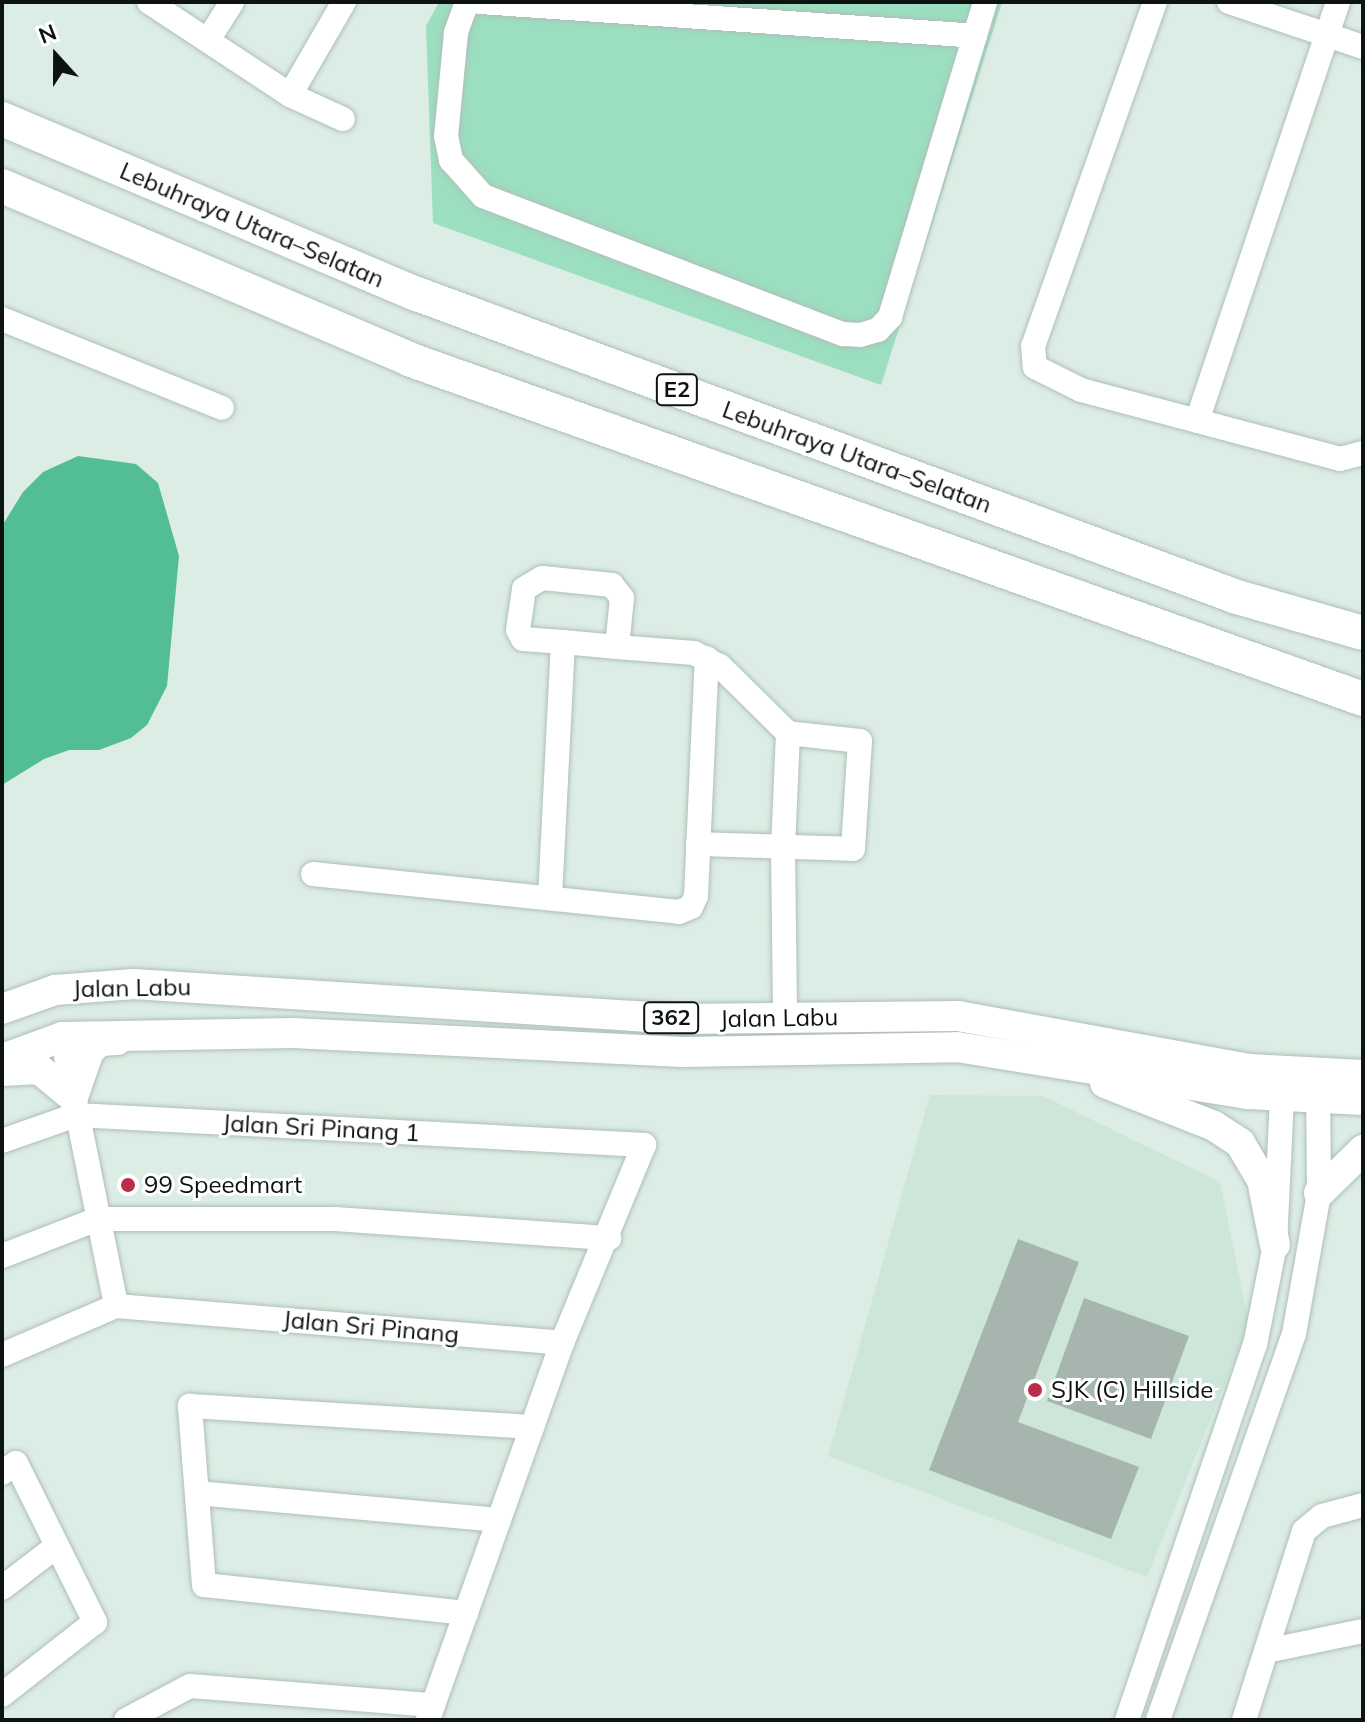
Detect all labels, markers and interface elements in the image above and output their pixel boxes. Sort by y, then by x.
north arrow [16,16,96,96]
text: N [35,18,60,50]
street label: Lebuhraya Utara–Selatan [116,156,388,294]
road number: E2 [655,372,699,408]
street label: Lebuhraya Utara–Selatan [718,395,996,519]
street label: Jalan Labu [73,973,191,1003]
road number: 362 [643,1000,699,1036]
street label: Jalan Labu [720,1003,838,1033]
street label: Jalan Sri Pinang 1 [222,1108,420,1148]
place label: 99 Speedmart [144,1171,302,1199]
marker: 99 Speedmart [119,1176,137,1194]
street label: Jalan Sri Pinang [282,1305,460,1349]
place label: SJK (C) Hillside [1051,1376,1213,1404]
marker: SJK (C) Hillside [1026,1381,1044,1399]

